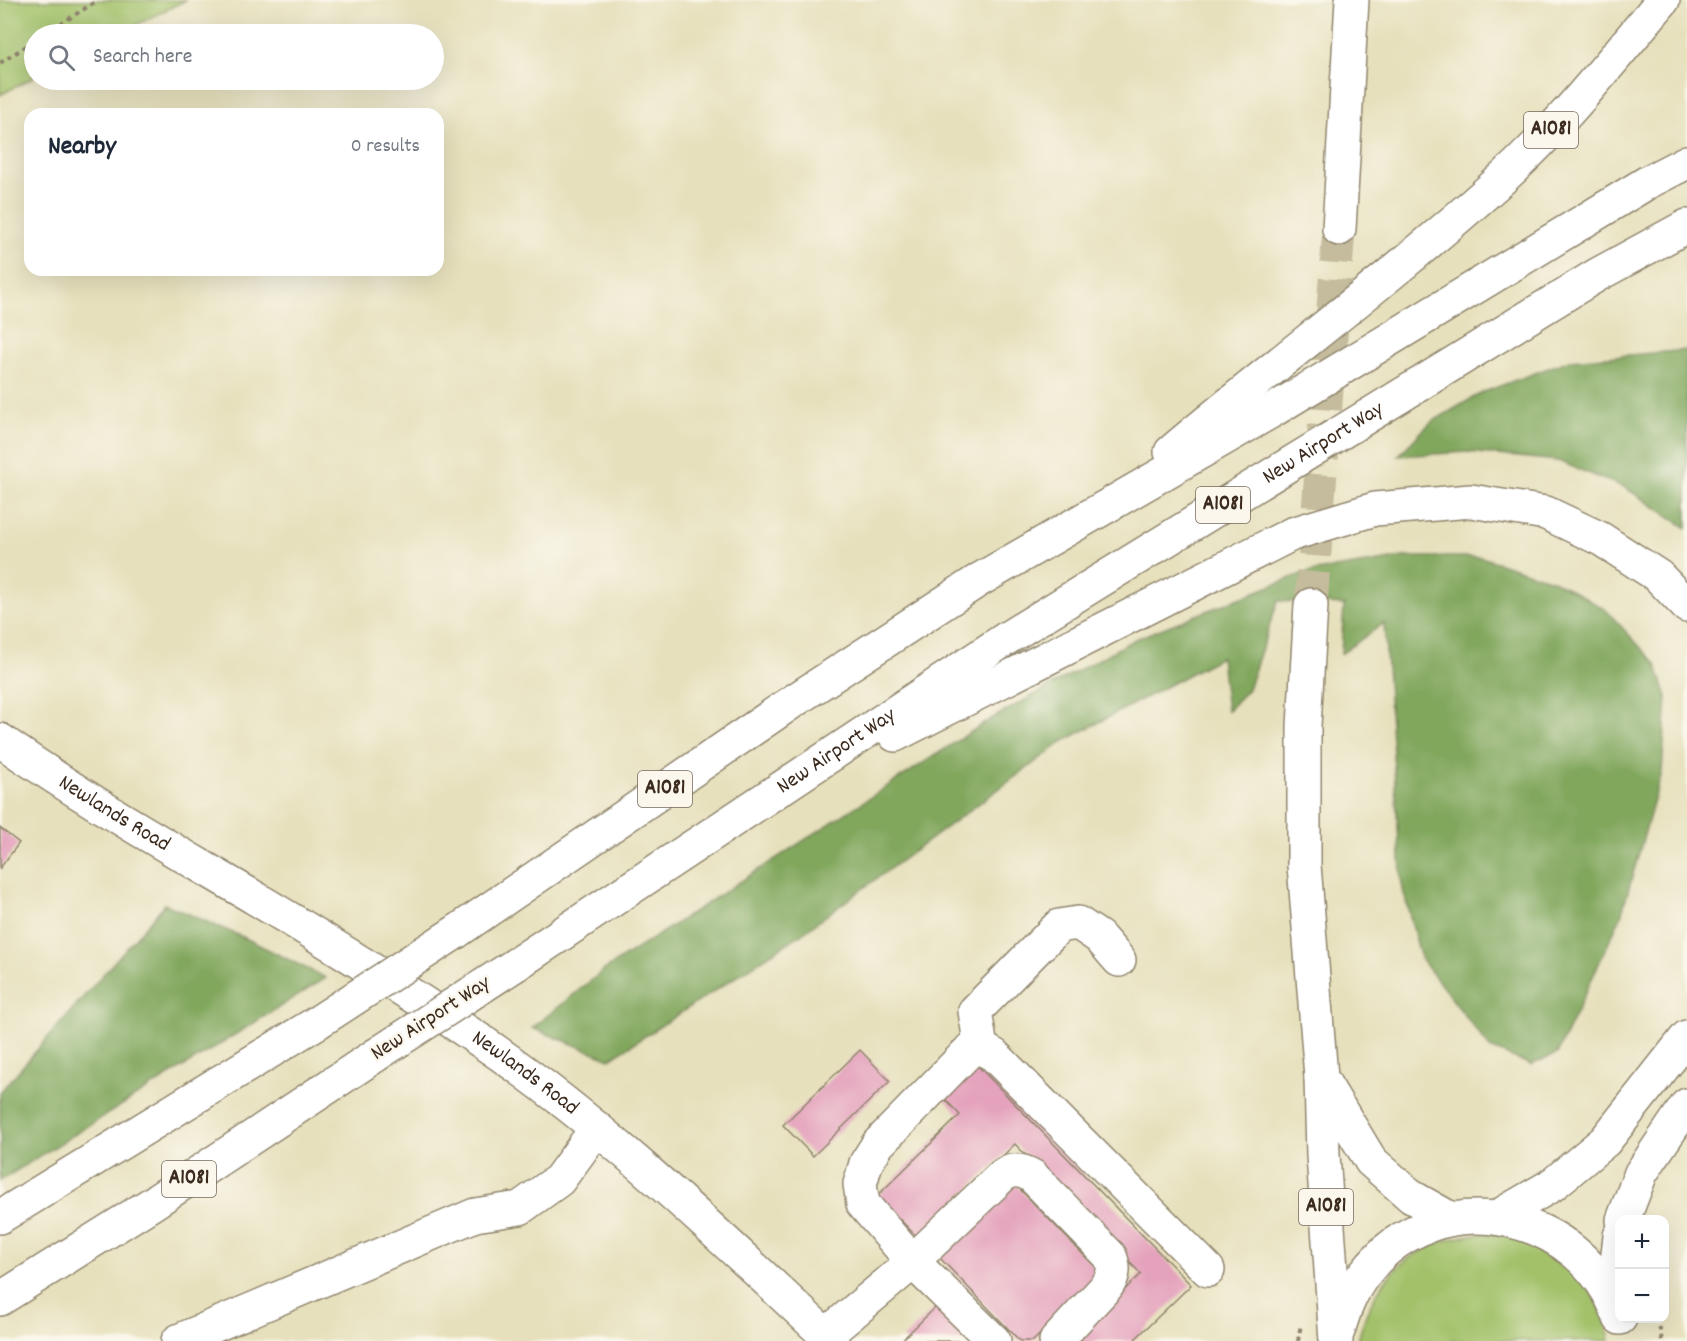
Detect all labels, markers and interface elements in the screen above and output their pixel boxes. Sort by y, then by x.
search box [24,24,444,90]
icon: search [45,41,78,74]
text: Search here [93,42,192,73]
road number: A1081 [1524,112,1578,148]
text: Nearby [48,129,116,166]
text: 0 results [351,133,420,161]
street label: New Airport Way [1257,394,1391,493]
road number: A1081 [1196,487,1250,523]
street label: New Airport Way [771,700,903,802]
street label: Newlands Road [52,768,176,860]
road number: A1081 [638,771,692,807]
street label: New Airport Way [365,968,498,1069]
street label: Newlands Road [465,1023,585,1123]
road number: A1081 [162,1161,216,1197]
road number: A1081 [1299,1189,1353,1225]
map controls [1615,1215,1669,1323]
button: + [1615,1215,1669,1269]
button: − [1615,1269,1669,1323]

